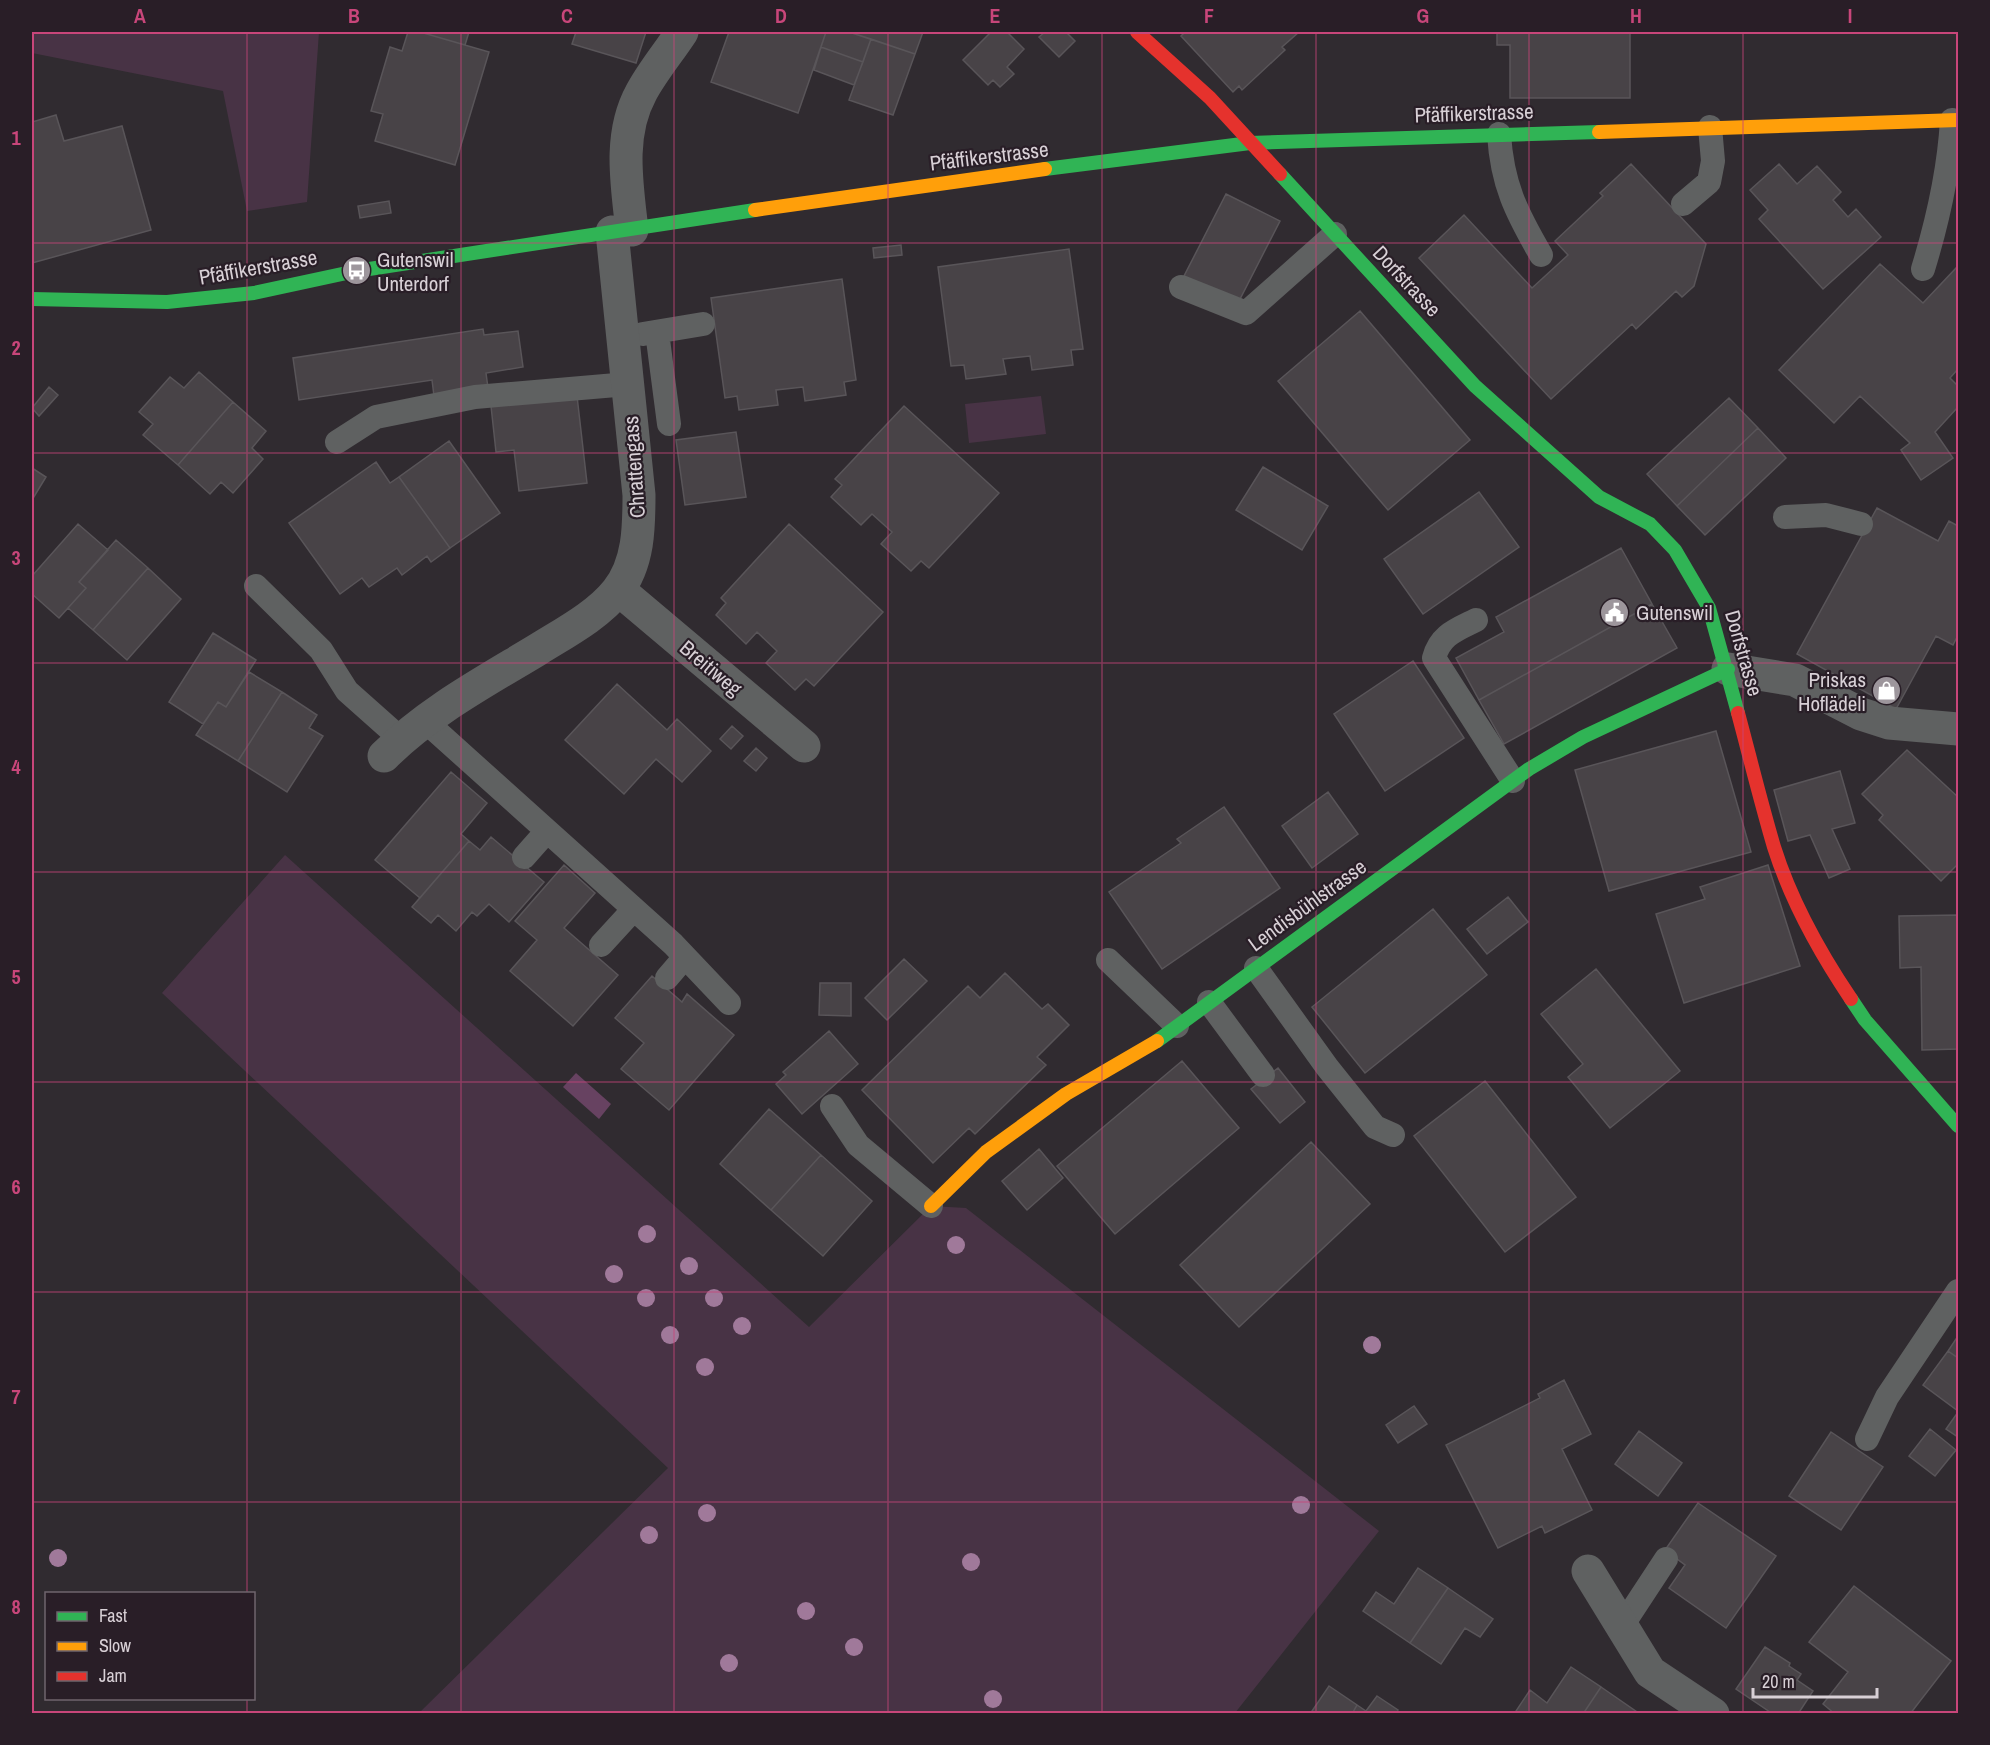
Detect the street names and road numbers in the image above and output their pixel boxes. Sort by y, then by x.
street label: Pfäffikerstrasse [1414,96,1534,130]
street label: Pfäffikerstrasse [928,134,1050,178]
street label: Dorfstrasse [1366,239,1448,323]
street label: Pfäffikerstrasse [197,242,319,292]
street label: Chrattengass [616,415,652,519]
street label: Dorfstrasse [1718,607,1770,699]
street label: Breitiweg [674,634,749,703]
street label: Lendisbühlstrasse [1242,852,1372,958]

